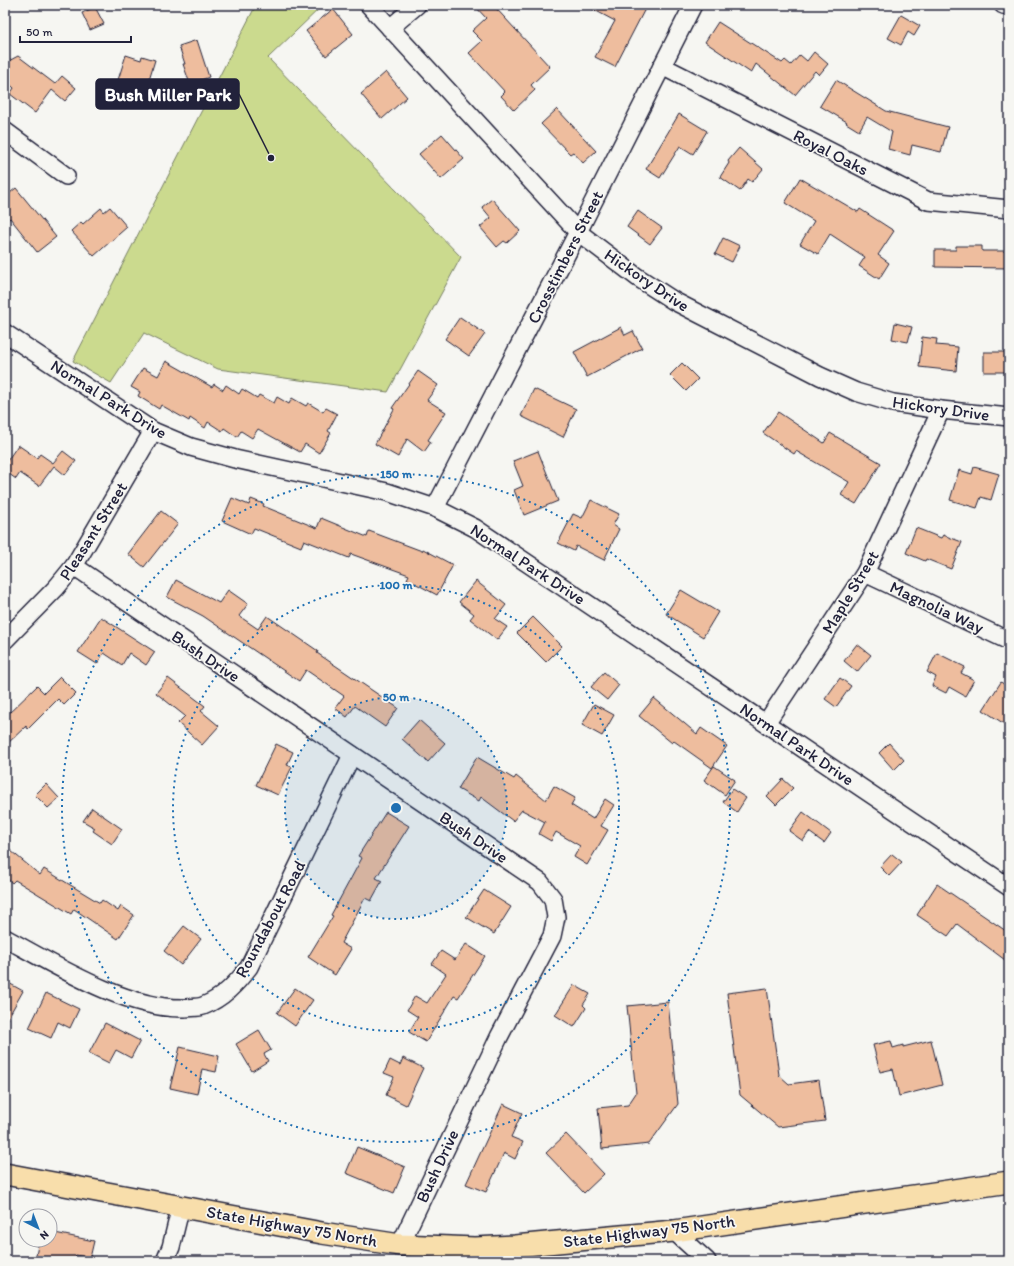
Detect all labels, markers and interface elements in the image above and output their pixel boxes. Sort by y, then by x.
scale bar [20,18,131,44]
text: 50 m [26,25,52,39]
callout: Bush Miller Park [96,79,239,109]
text: Bush Miller Park [104,84,232,106]
street label: Royal Oaks [790,125,872,179]
street label: Crosstimbers Street [523,187,607,327]
street label: Hickory Drive [601,244,693,316]
street label: Normal Park Drive [47,355,171,443]
street label: Hickory Drive [891,391,991,425]
text: 150 m [380,467,413,481]
street label: Pleasant Street [55,478,131,584]
street label: Normal Park Drive [467,519,589,609]
street label: Maple Street [817,546,883,637]
street label: Magnolia Way [887,577,987,637]
text: 100 m [379,578,413,592]
street label: Bush Drive [168,626,244,686]
text: 50 m [383,690,410,704]
street label: Normal Park Drive [736,698,858,790]
centre of rings [389,801,403,815]
street label: Bush Drive [436,807,512,867]
street label: Roundabout Road [231,857,309,981]
street label: Bush Drive [411,1126,463,1206]
street label: State Highway 75 North [205,1201,379,1251]
north arrow [18,1208,58,1248]
street label: State Highway 75 North [562,1211,736,1251]
text: N [37,1228,51,1242]

